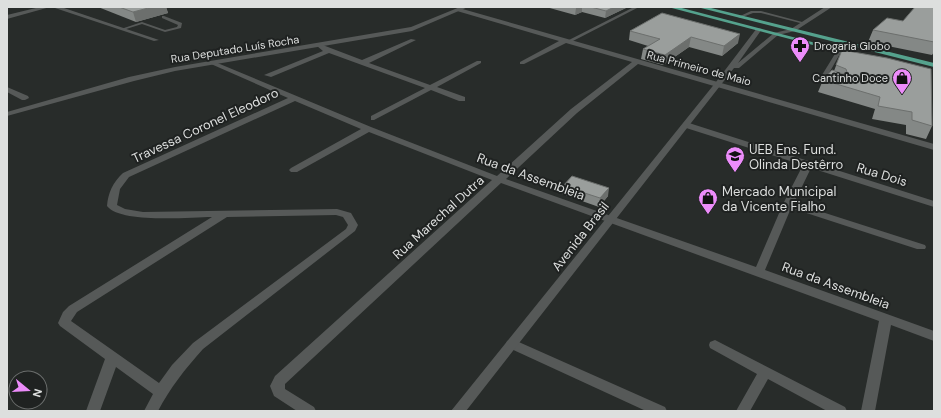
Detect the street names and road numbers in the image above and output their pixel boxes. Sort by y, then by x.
street label: Rua Deputado Luís Rocha [170,32,300,66]
street label: Rua Primeiro de Maio [645,47,753,89]
street label: Travessa Coronel Eleodoro [129,84,281,167]
street label: Rua da Assembleia [475,149,587,204]
street label: Rua Dois [854,159,909,190]
street label: Rua Marechal Dutra [389,172,488,263]
street label: Avenida Brasil [548,198,613,274]
street label: Rua da Assembleia [780,258,892,313]

